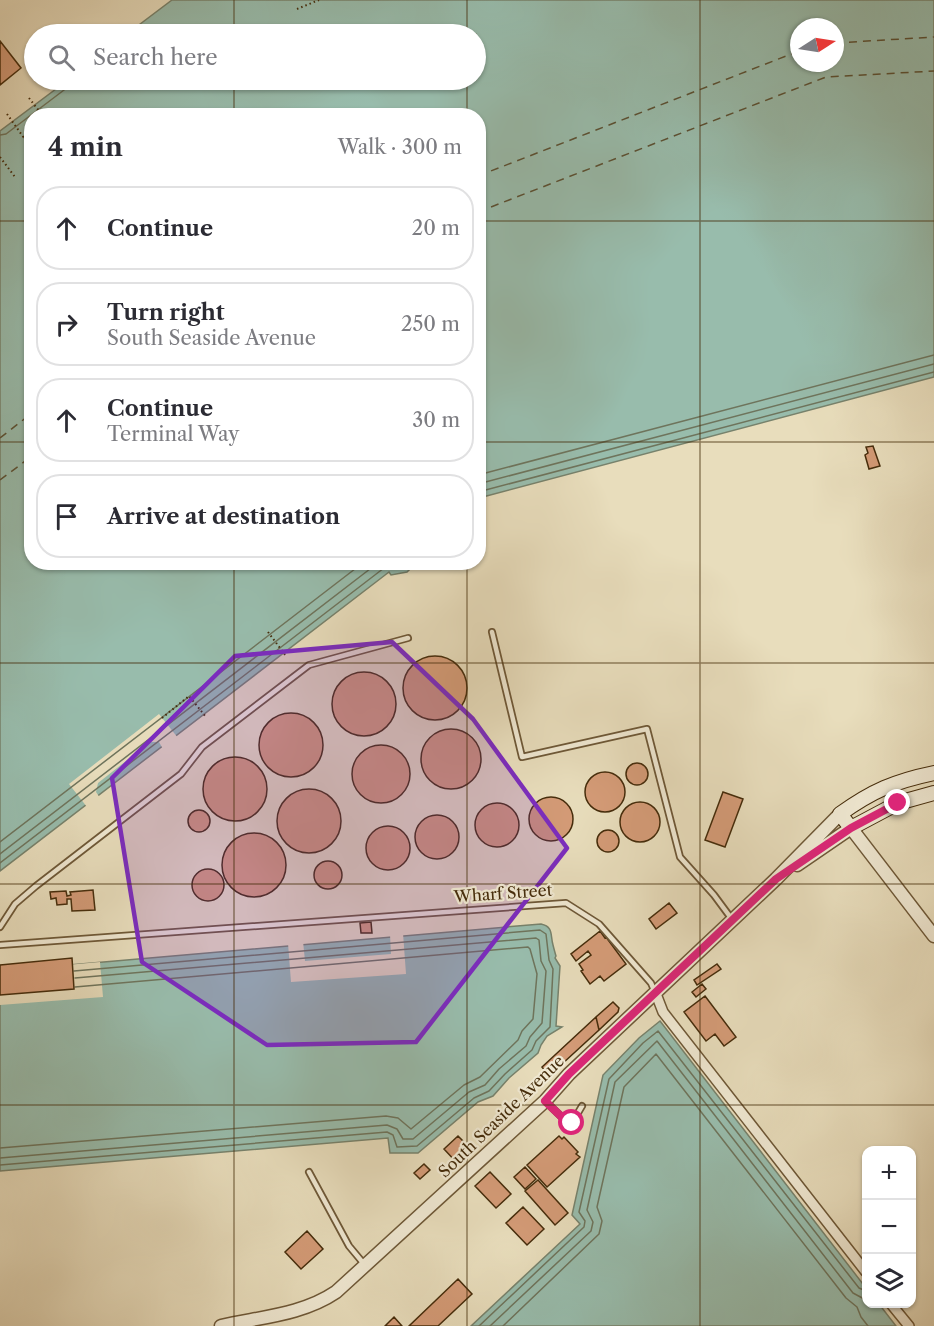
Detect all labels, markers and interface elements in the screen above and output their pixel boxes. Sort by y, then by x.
north arrow [790,18,844,72]
search box [24,24,486,90]
icon: search [45,41,78,74]
text: Search here [93,44,218,71]
text: 4 min [48,131,123,163]
text: Walk · 300 m [338,135,462,159]
icon: ahead [50,212,83,245]
text: Continue [107,215,213,242]
text: 20 m [412,216,460,240]
text: Turn right [107,299,225,326]
icon: right [50,308,83,341]
text: 250 m [401,312,460,336]
text: South Seaside Avenue [107,326,316,350]
text: Continue [107,395,213,422]
icon: ahead [50,404,83,437]
text: 30 m [412,408,460,432]
text: Terminal Way [107,422,239,446]
icon: arrive [50,500,83,533]
text: Arrive at destination [107,503,340,530]
route end [884,789,910,815]
street label: Wharf Street [452,880,553,906]
street label: South Seaside Avenue [434,1051,568,1181]
route start [558,1109,584,1135]
map controls [862,1146,916,1308]
button: + [862,1146,916,1200]
button: − [862,1200,916,1254]
button: layers [862,1254,916,1308]

